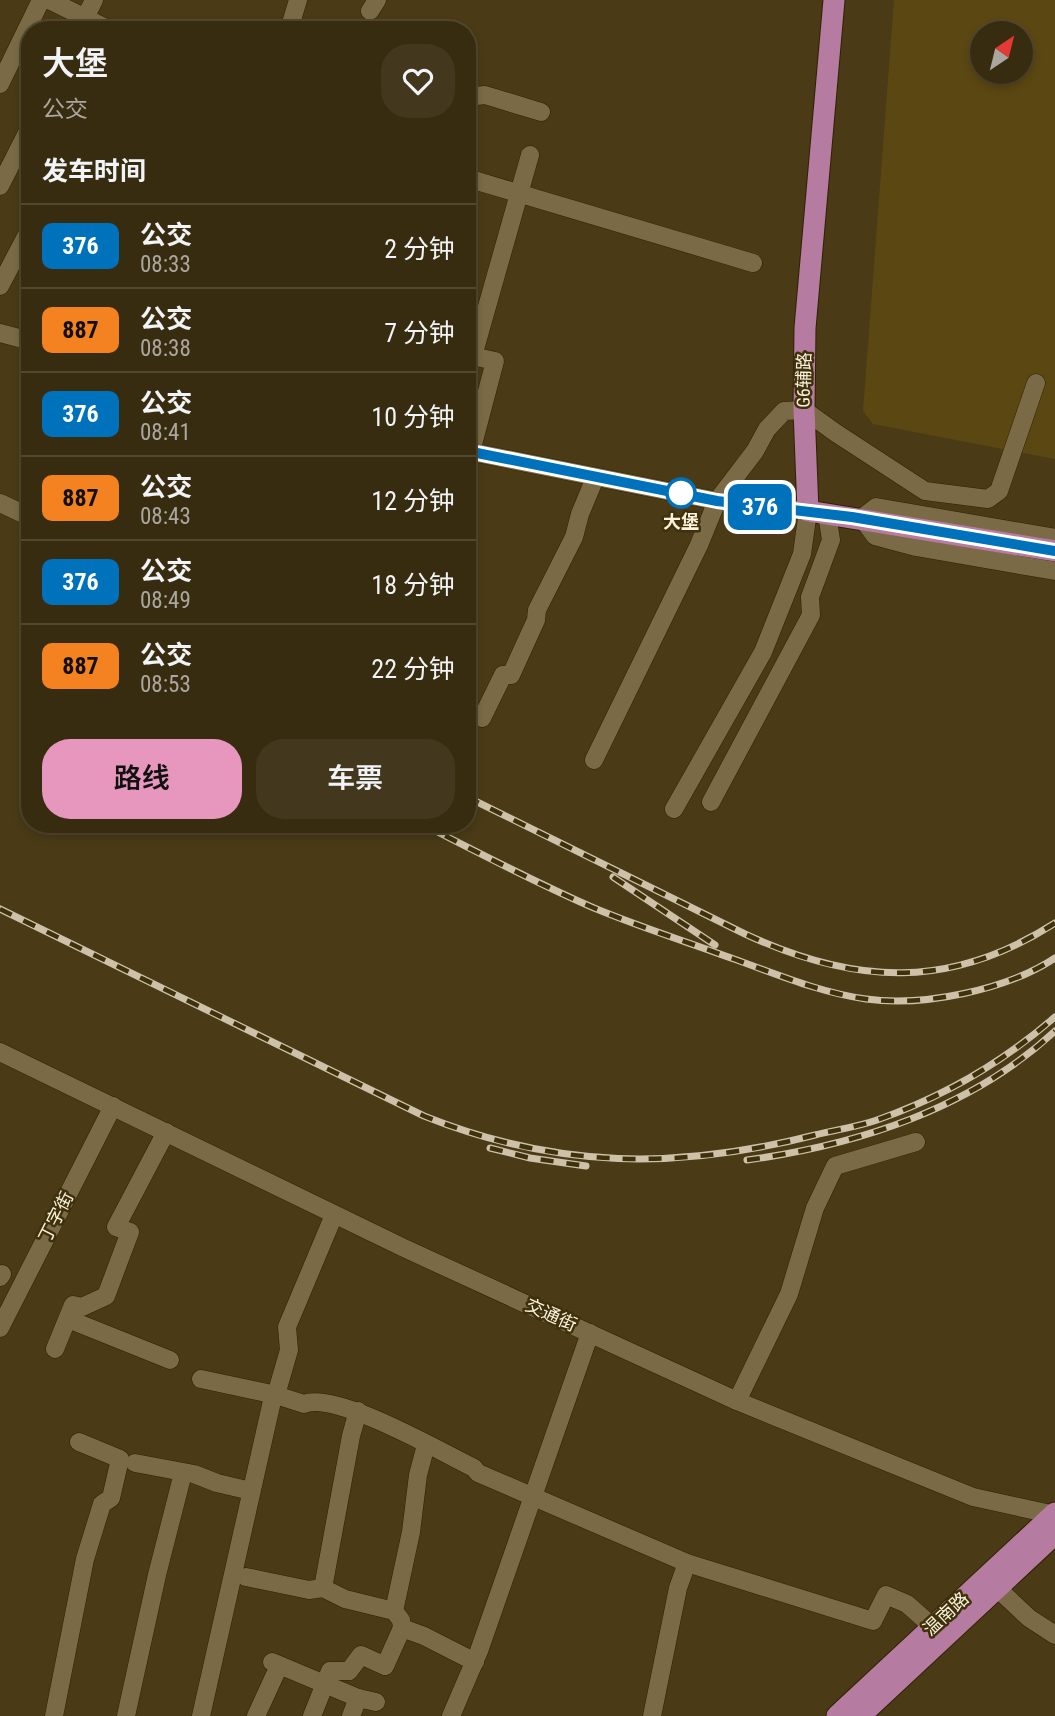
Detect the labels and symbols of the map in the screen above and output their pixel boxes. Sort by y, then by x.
north arrow [970,21,1032,84]
street label: G6辅路 [793,352,814,408]
marker: 大堡 [666,478,696,508]
line badge: 376 [720,484,800,530]
place label: 大堡 [663,511,699,532]
street label: 丁字街 [34,1188,77,1246]
street label: 交通街 [522,1294,580,1335]
street label: 温南路 [919,1588,973,1640]

